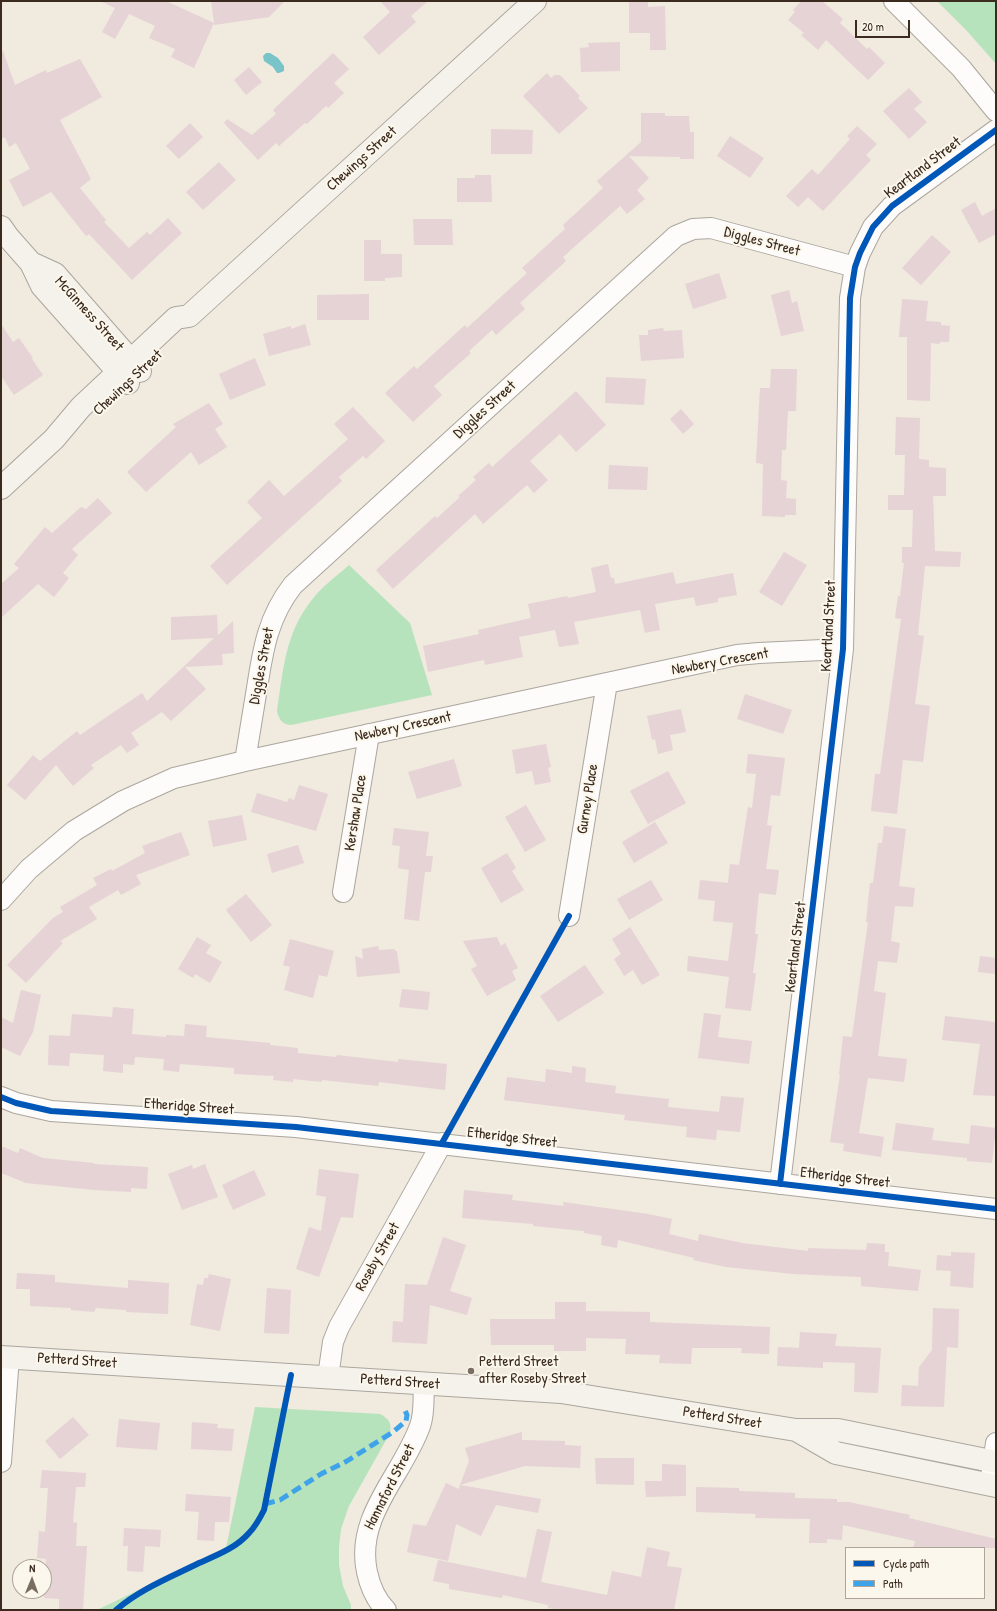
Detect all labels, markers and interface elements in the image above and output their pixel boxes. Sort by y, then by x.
scale bar [857,12,912,38]
text: 20 m [862,18,884,35]
street label: Chewings Street [323,123,401,195]
street label: Keartland Street [881,133,965,203]
street label: Diggles Street [722,223,802,261]
street label: McGinness Street [51,273,127,355]
street label: Chewings Street [90,346,166,420]
street label: Diggles Street [450,377,520,443]
street label: Keartland Street [818,580,840,672]
street label: Diggles Street [246,626,278,706]
street label: Newbery Crescent [670,645,770,679]
street label: Newbery Crescent [353,708,453,746]
street label: Gurney Place [574,763,602,835]
street label: Kershaw Place [341,774,371,852]
street label: Keartland Street [781,900,811,994]
street label: Etheridge Street [143,1095,235,1119]
street label: Etheridge Street [466,1124,558,1152]
street label: Etheridge Street [799,1164,891,1192]
street label: Roseby Street [352,1220,404,1294]
street label: Petterd Street [37,1349,117,1373]
place label: Petterd Street after Roseby Street [479,1353,586,1388]
marker: Petterd Street after Roseby Street [466,1366,476,1376]
street label: Petterd Street [360,1370,440,1394]
street label: Petterd Street [681,1403,763,1433]
street label: Hannaford Street [361,1441,419,1533]
legend [845,1547,985,1599]
text: Cycle path [883,1555,929,1572]
north arrow [12,1559,52,1599]
text: N [29,1561,35,1575]
text: Path [883,1575,903,1592]

